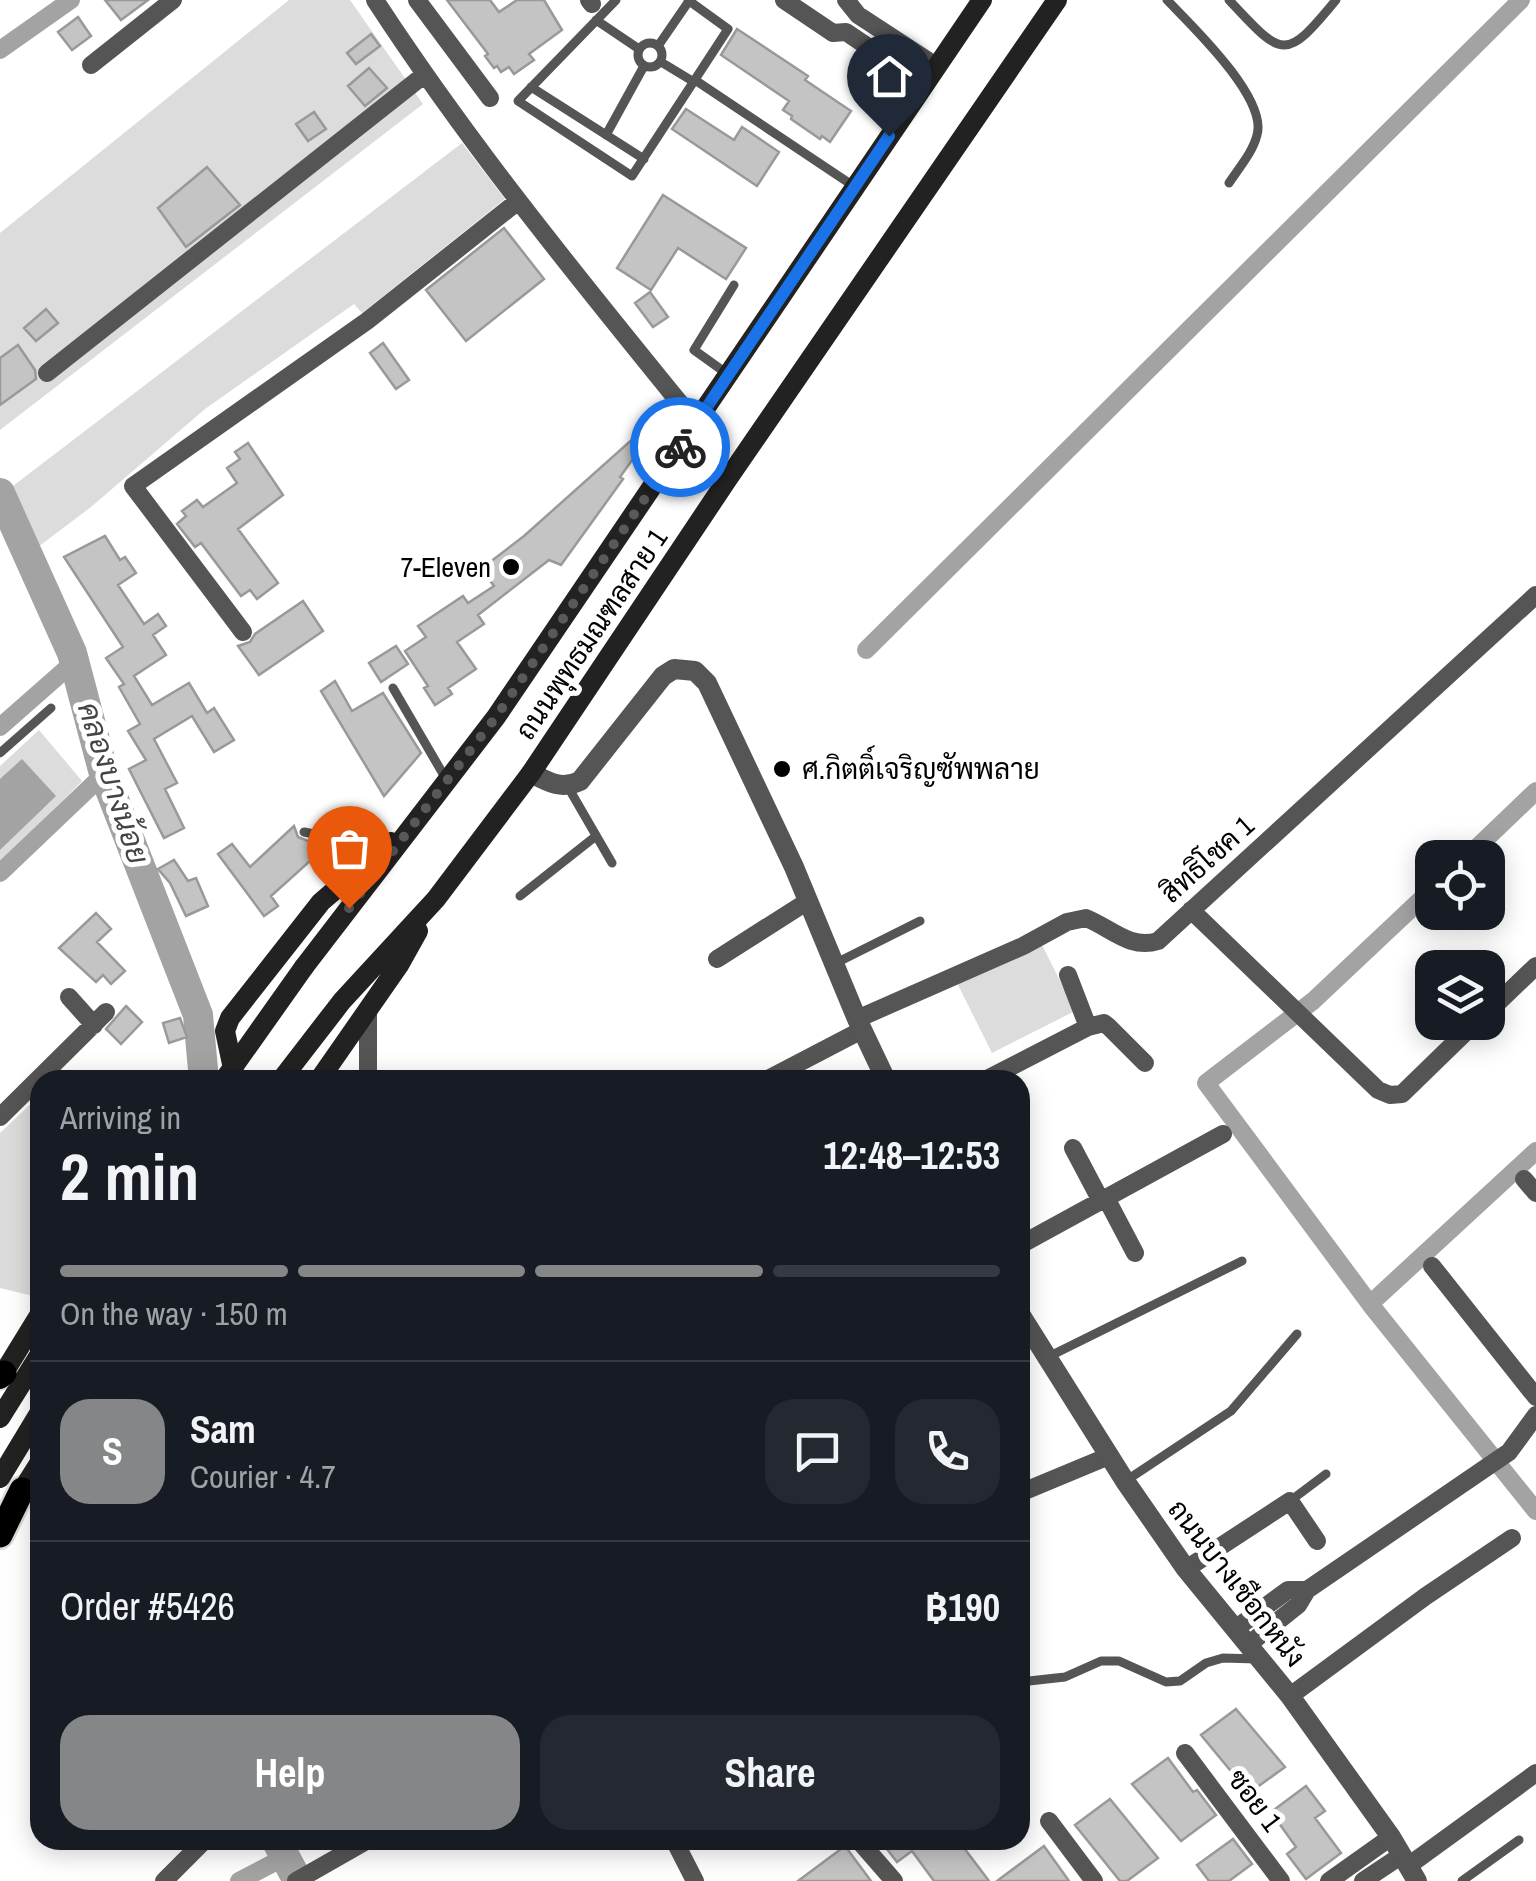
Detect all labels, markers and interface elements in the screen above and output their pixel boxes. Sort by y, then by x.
pin [847,34,932,137]
icon: home [862,49,917,104]
courier [630,397,730,497]
icon: bike [653,420,708,475]
street label: ถนนพุทธมณฑลสาย 1 [506,521,677,748]
place label: 7-Eleven [400,548,491,586]
marker: 7-Eleven [500,556,522,578]
water label: คลองบางน้อย [69,697,159,869]
place label: ศ.กิตติ์เจริญซัพพลาย [802,745,1040,788]
marker: ศ.กิตติ์เจริญซัพพลาย [771,758,793,780]
pin [307,806,392,909]
street label: สิทธิโชค 1 [1152,807,1262,911]
icon: bag [322,821,377,876]
map controls [1415,840,1505,1040]
button: locate [1415,840,1505,930]
button: layers [1415,950,1505,1040]
text: Arriving in [60,1096,181,1139]
text: 12:48–12:53 [823,1130,1000,1181]
text: 2 min [60,1133,199,1220]
text: On the way · 150 m [60,1292,288,1335]
button: chat [765,1399,870,1504]
button: phone [895,1399,1000,1504]
text: Sam [190,1404,256,1455]
text: S [102,1426,123,1477]
text: Courier · 4.7 [190,1455,336,1498]
street label: ถนนบางเชือกหนัง [1160,1491,1314,1675]
text: Order #5426 [60,1581,235,1632]
text: ฿190 [925,1582,1000,1633]
button: Help [60,1715,520,1830]
button: Share [540,1715,1000,1830]
street label: ซอย 1 [1219,1761,1291,1839]

